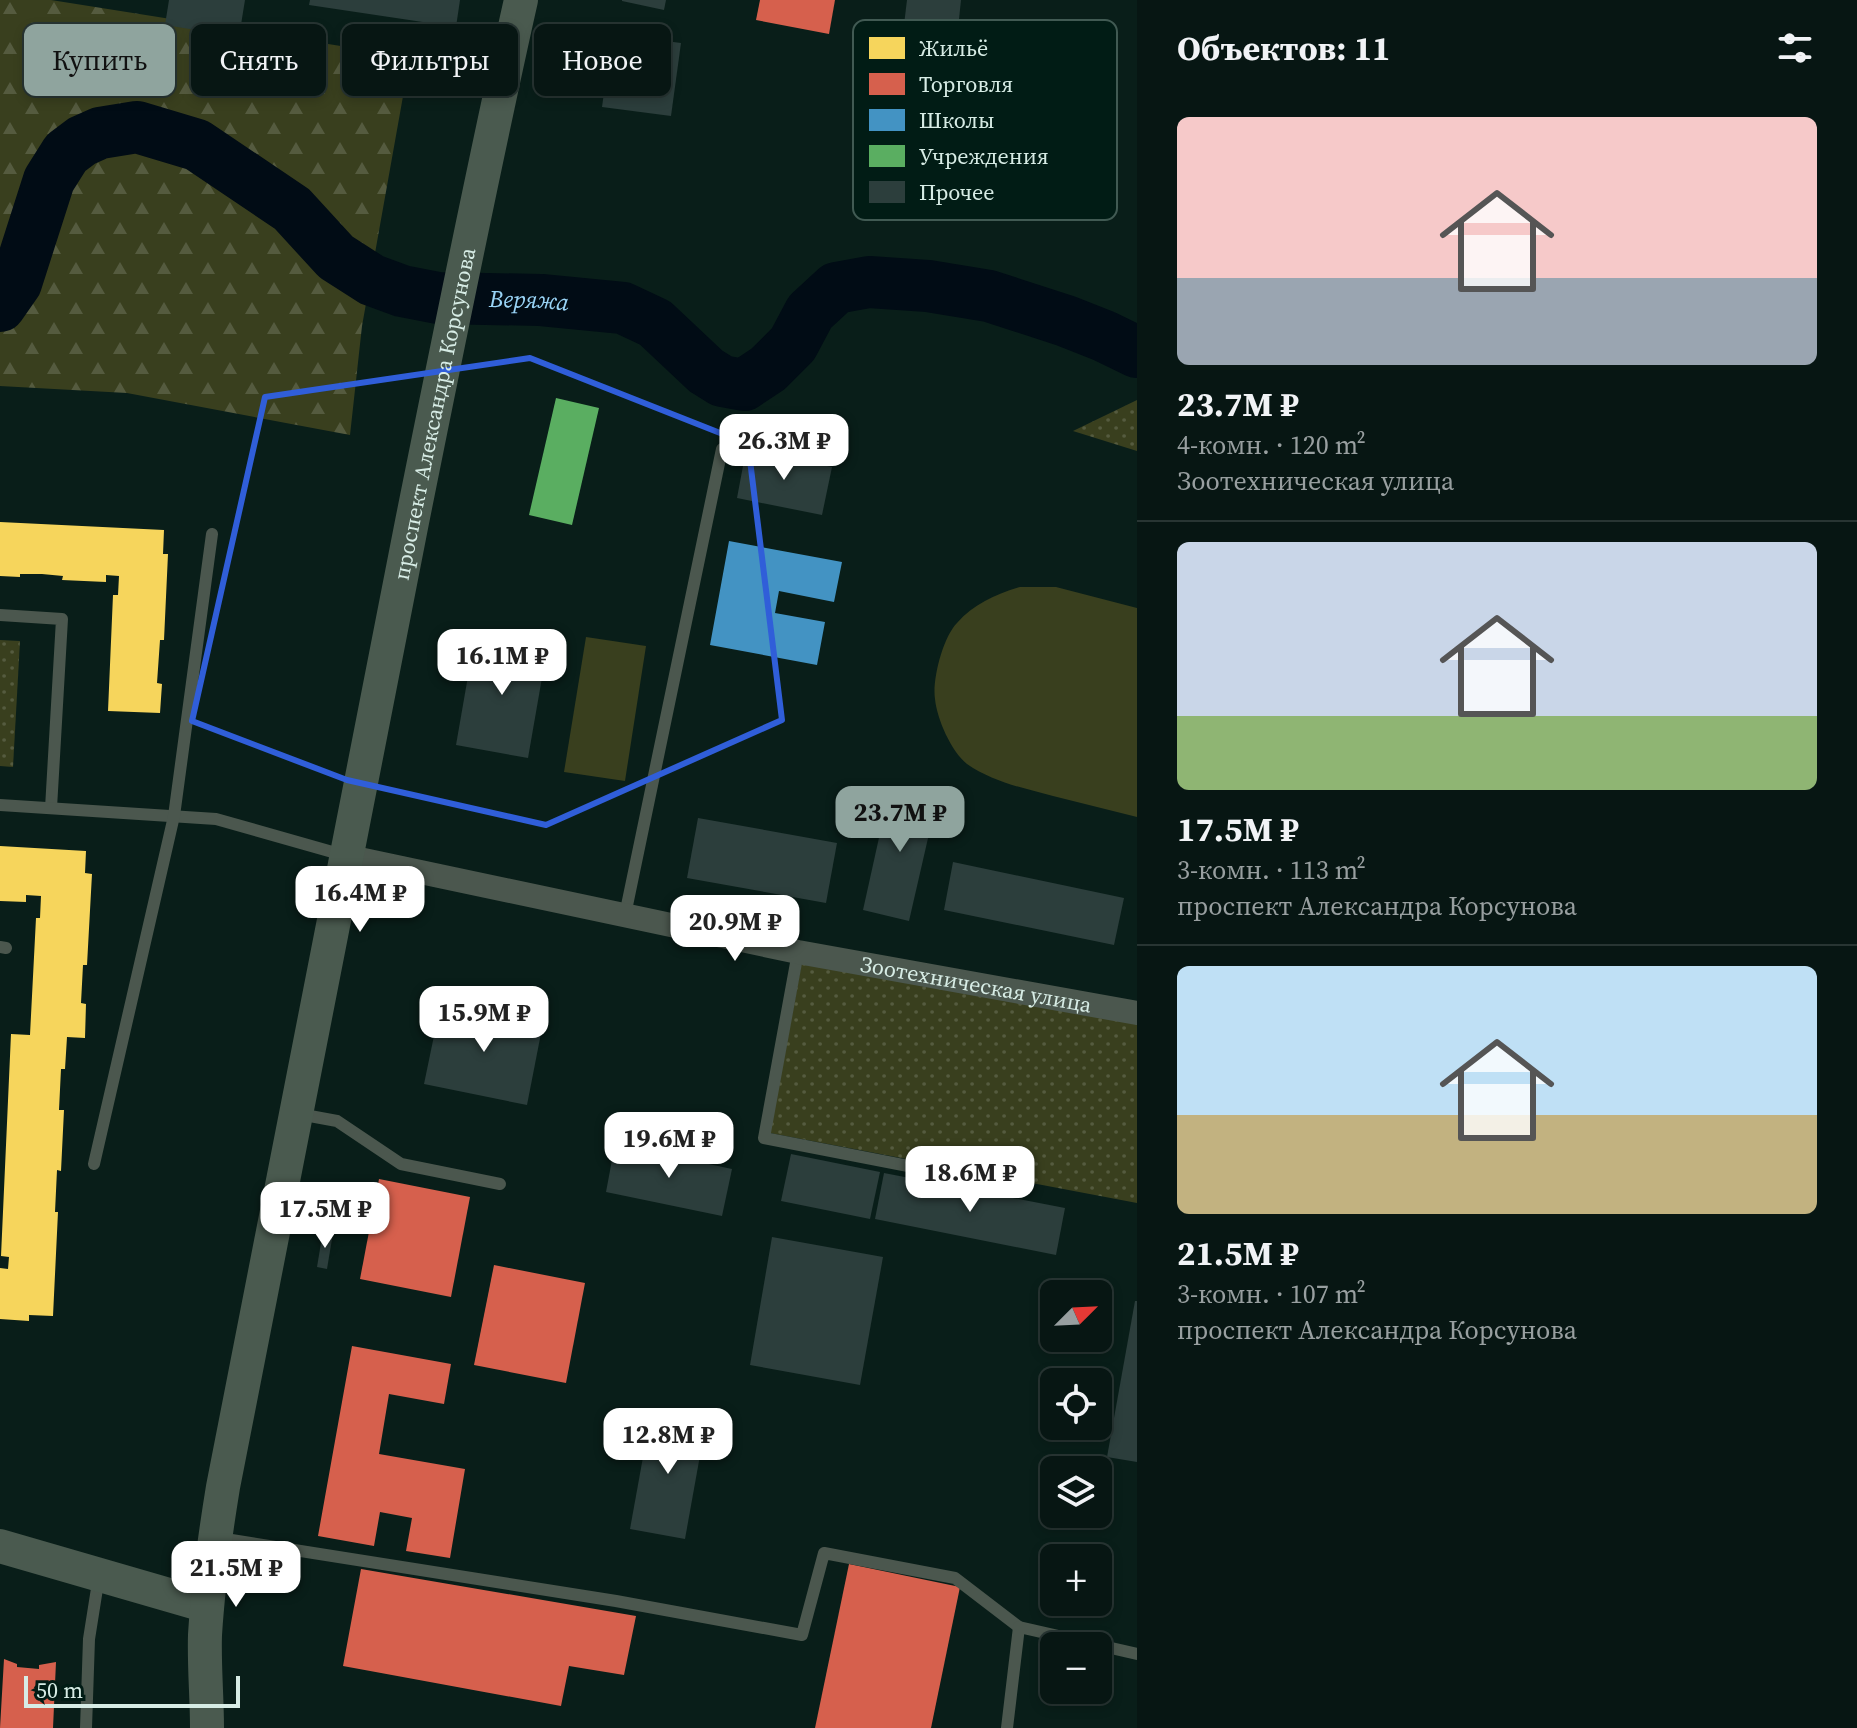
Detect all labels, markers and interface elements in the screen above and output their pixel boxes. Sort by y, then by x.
legend [853,20,1117,220]
chip: Купить [24,24,175,96]
chip: Снять [191,24,326,96]
chip: Фильтры [342,24,518,96]
chip: Новое [534,24,671,96]
text: Объектов: 11 [1177,25,1391,71]
icon: filters [1773,26,1817,70]
text: Жильё [919,33,988,63]
text: Торговля [919,69,1013,99]
text: Школы [919,105,995,135]
text: Учреждения [919,141,1049,171]
icon: home [1425,169,1569,313]
text: Прочее [919,177,994,207]
street label: проспект Александра Корсунова [386,244,483,583]
water label: Веряжа [488,282,571,319]
text: 23.7M ₽ [1177,381,1299,427]
pin: 26.3M ₽ [710,414,858,482]
text: 26.3M ₽ [737,422,831,458]
text: 4-комн. · 120 m² [1177,427,1366,463]
text: Зоотехническая улица [1177,463,1454,499]
icon: home [1425,594,1569,738]
pin: 16.1M ₽ [428,629,576,697]
text: 16.1M ₽ [455,637,549,673]
pin: 23.7M ₽ [826,786,974,854]
text: 23.7M ₽ [853,794,947,830]
text: 17.5M ₽ [1177,806,1299,852]
text: 3-комн. · 113 m² [1177,852,1366,888]
pin: 16.4M ₽ [286,866,434,934]
text: 16.4M ₽ [313,874,407,910]
text: проспект Александра Корсунова [1177,888,1577,924]
pin: 20.9M ₽ [661,895,809,963]
text: 20.9M ₽ [688,903,782,939]
street label: Зоотехническая улица [858,949,1095,1020]
pin: 15.9M ₽ [410,986,558,1054]
text: 15.9M ₽ [437,994,531,1030]
icon: home [1425,1018,1569,1162]
pin: 19.6M ₽ [595,1112,743,1180]
text: 19.6M ₽ [622,1120,716,1156]
pin: 18.6M ₽ [896,1146,1044,1214]
text: 18.6M ₽ [923,1154,1017,1190]
pin: 17.5M ₽ [251,1182,399,1250]
text: 17.5M ₽ [278,1190,372,1226]
text: 21.5M ₽ [1177,1230,1299,1276]
text: 3-комн. · 107 m² [1177,1276,1366,1312]
north arrow [1040,1280,1112,1352]
map controls [1040,1280,1112,1704]
text: проспект Александра Корсунова [1177,1312,1577,1348]
button: locate [1040,1368,1112,1440]
pin: 12.8M ₽ [594,1408,742,1476]
text: 12.8M ₽ [621,1416,715,1452]
button: layers [1040,1456,1112,1528]
pin: 21.5M ₽ [162,1541,310,1609]
button: + [1040,1544,1112,1616]
text: 21.5M ₽ [189,1549,283,1585]
button: − [1040,1632,1112,1704]
scale bar [24,1672,240,1708]
text: 50 m [36,1675,83,1705]

